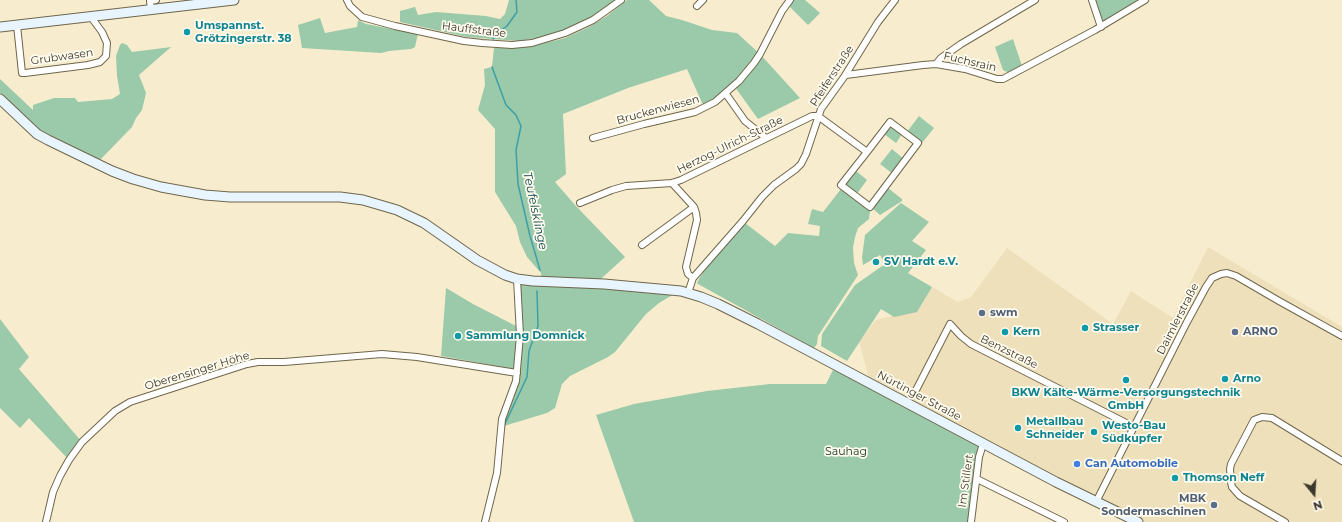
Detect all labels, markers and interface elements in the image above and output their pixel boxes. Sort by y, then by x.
place label: Umspannst. Grötzingerstr. 38 [195,19,291,45]
street label: Hauffstraße [441,20,507,40]
marker: Umspannst. Grötzingerstr. 38 [182,27,192,37]
street label: Pfeiferstraße [807,43,857,109]
street label: Grubwasen [30,46,94,68]
street label: Fuchsrain [942,50,998,74]
street label: Bruckenwiesen [615,93,701,127]
street label: Herzog-Ulrich-Straße [675,114,785,176]
water label: Teufelsklinge [520,171,550,251]
place label: SV Hardt e.V. [884,255,958,269]
marker: SV Hardt e.V. [871,257,881,267]
street label: Daimlerstraße [1154,281,1202,357]
place label: swm [990,306,1018,320]
marker: swm [977,308,987,318]
place label: Strasser [1093,321,1139,335]
marker: Strasser [1080,323,1090,333]
place label: Kern [1013,325,1040,339]
place label: ARNO [1243,325,1278,339]
marker: Kern [1000,327,1010,337]
marker: ARNO [1230,327,1240,337]
place label: Sammlung Domnick [466,329,585,343]
marker: Sammlung Domnick [453,331,463,341]
street label: Benzstraße [978,332,1040,372]
street label: Oberensinger Höhe [143,349,251,393]
street label: Nürtinger Straße [875,368,963,424]
place label: Arno [1233,372,1261,386]
marker: Arno [1220,374,1230,384]
marker: BKW Kälte-Wärme-Versorgungstechnik GmbH [1121,375,1131,385]
place label: BKW Kälte-Wärme-Versorgungstechnik GmbH [1011,386,1241,412]
place label: Metallbau Schneider [1026,415,1084,441]
place label: Westo-Bau Südkupfer [1102,419,1166,445]
marker: Metallbau Schneider [1013,423,1023,433]
marker: Westo-Bau Südkupfer [1089,427,1099,437]
park label: Sauhag [825,445,867,459]
street label: Im Stillert [956,454,976,508]
place label: Can Automobile [1085,457,1178,471]
marker: Can Automobile [1072,459,1082,469]
place label: Thomson Neff [1183,471,1264,485]
marker: Thomson Neff [1170,473,1180,483]
north arrow [1294,474,1334,514]
place label: MBK Sondermaschinen [1101,492,1206,518]
text: N [1311,497,1324,513]
marker: MBK Sondermaschinen [1209,500,1219,510]

